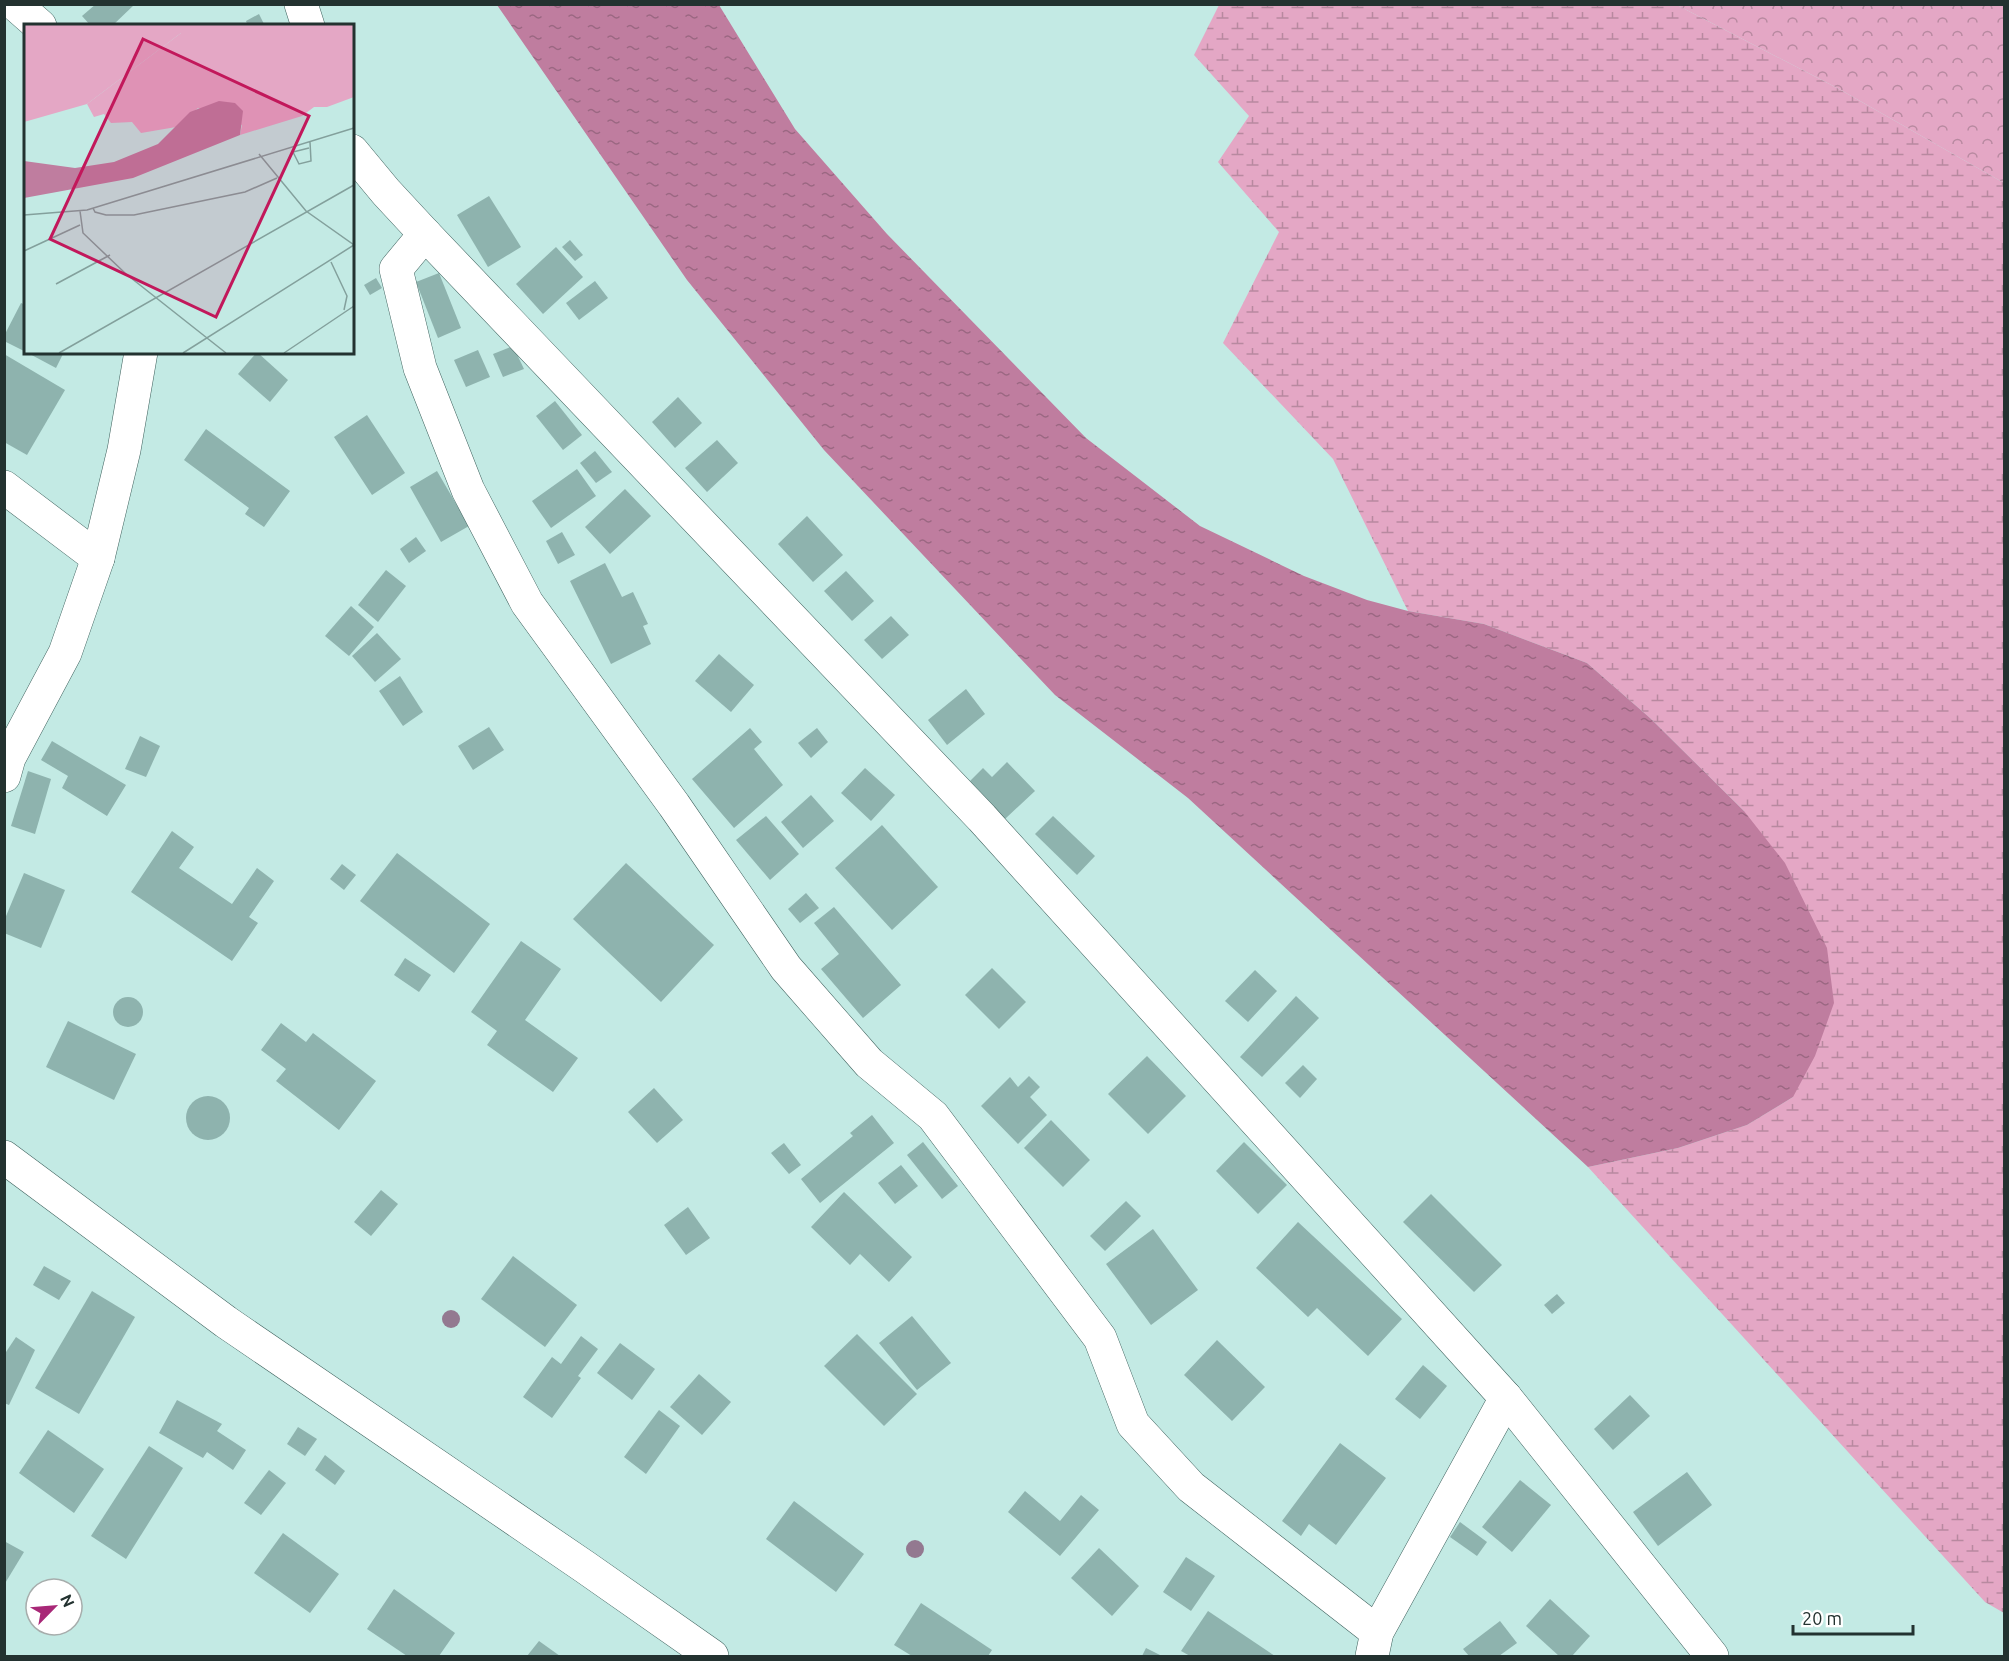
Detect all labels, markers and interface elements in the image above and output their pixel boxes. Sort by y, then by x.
inset map [24,24,354,354]
north arrow [24,1577,84,1637]
text: N [57,1591,78,1610]
scale bar [1793,1598,1913,1636]
text: 20 m [1802,1608,1842,1628]

